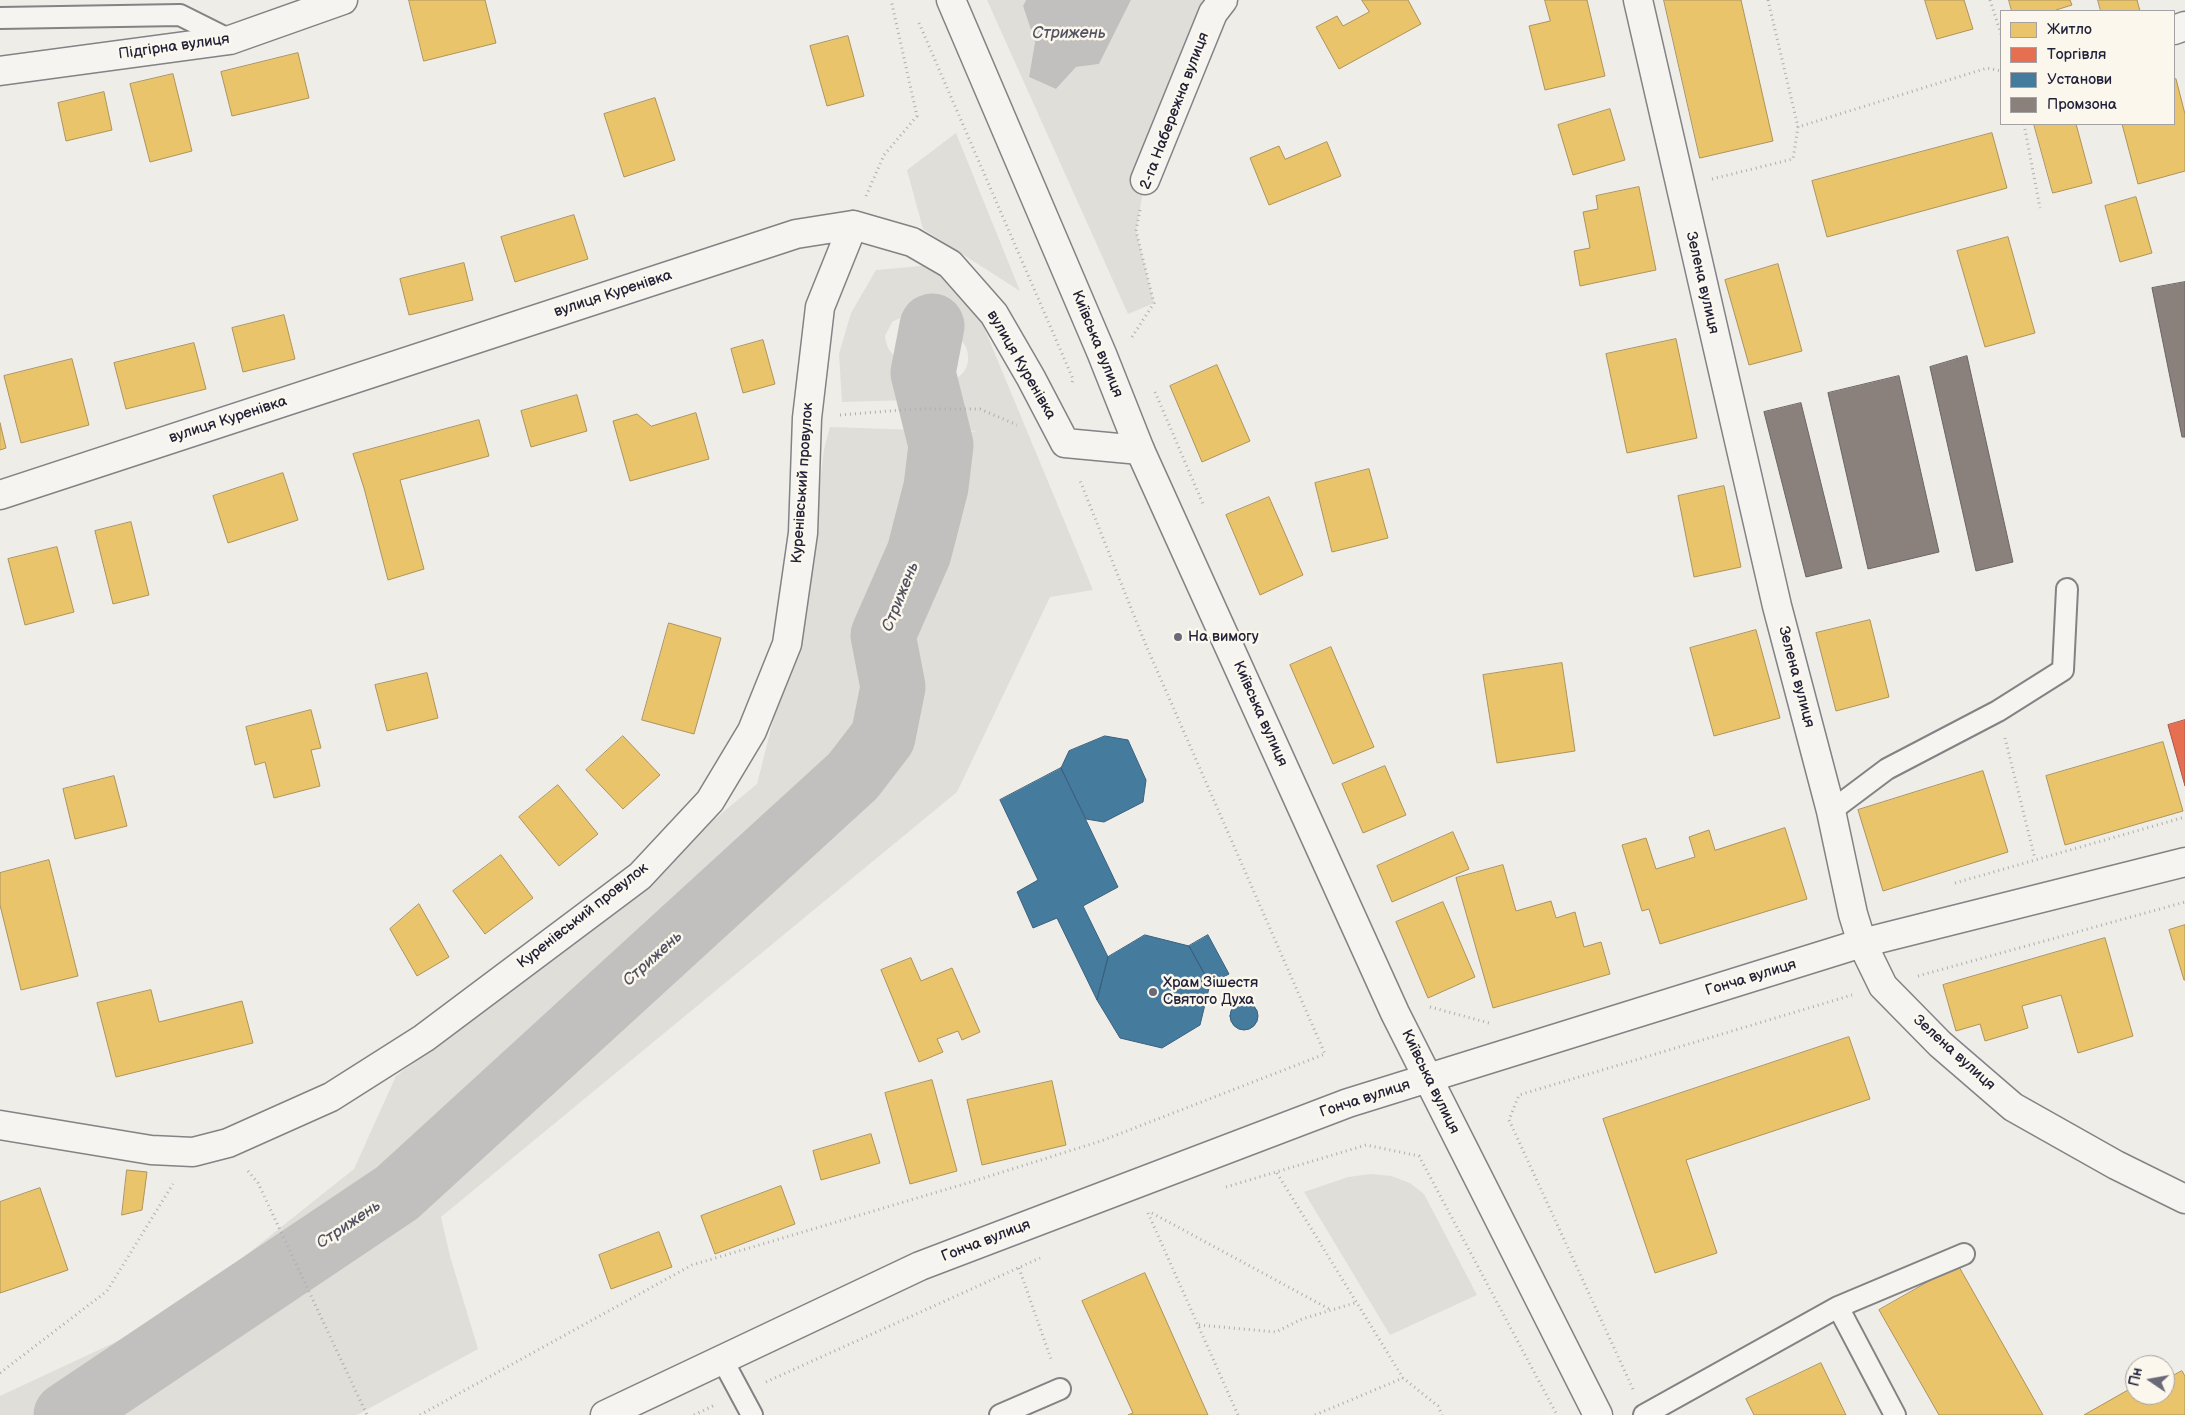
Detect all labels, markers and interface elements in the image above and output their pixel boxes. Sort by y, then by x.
legend [2000,10,2175,125]
text: Житло [2047,20,2092,39]
water label: Стрижень [1032,24,1106,44]
street label: Підгірна вулиця [117,30,231,64]
street label: 2-га Набережна вулиця [1137,30,1213,192]
text: Торгівля [2047,45,2106,64]
text: Установи [2047,70,2112,89]
text: Промзона [2047,95,2117,114]
street label: Зелена вулиця [1682,230,1722,336]
street label: вулиця Куренівка [552,266,674,322]
street label: Київська вулиця [1067,288,1127,400]
street label: вулиця Куренівка [982,307,1060,423]
street label: вулиця Куренівка [167,392,289,448]
street label: Куренівський провулок [788,402,818,564]
water label: Стрижень [878,559,924,635]
street label: Зелена вулиця [1774,624,1818,730]
place label: На вимогу [1188,628,1259,646]
marker: На вимогу [1172,631,1184,643]
street label: Київська вулиця [1229,658,1291,770]
street label: Куренівський провулок [514,859,652,973]
water label: Стрижень [619,927,687,991]
street label: Гонча вулиця [1703,956,1799,1000]
place label: Храм Зішестя Святого Духа [1163,974,1258,1009]
marker: Храм Зішестя Святого Духа [1147,986,1159,998]
street label: Зелена вулиця [1909,1011,1999,1095]
street label: Київська вулиця [1397,1027,1463,1137]
street label: Гонча вулиця [1317,1076,1413,1122]
water label: Стрижень [313,1197,385,1253]
street label: Гонча вулиця [939,1216,1033,1266]
north arrow [2125,1355,2175,1405]
text: Пн [2126,1366,2146,1388]

